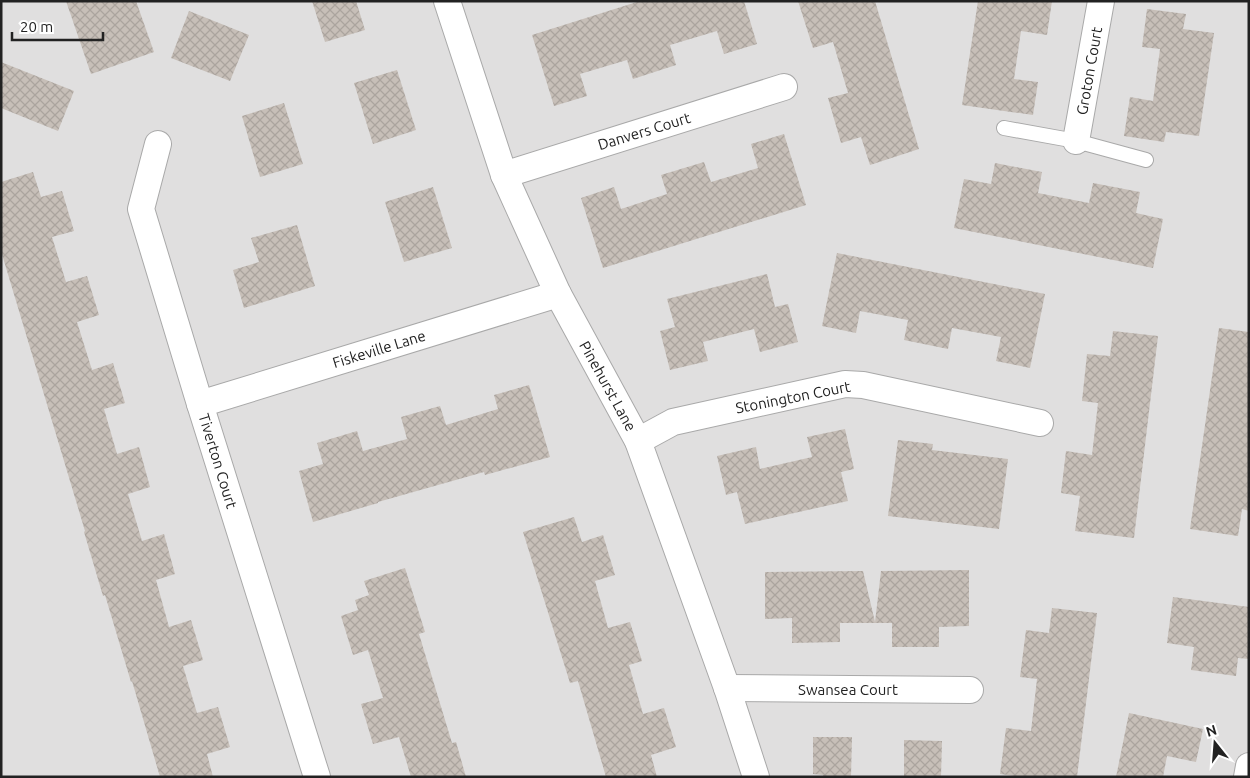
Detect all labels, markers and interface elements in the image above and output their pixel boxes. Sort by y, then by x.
scale bar [12,10,104,42]
text: 20 m [20,18,53,35]
street label: Groton Court [1073,26,1105,116]
street label: Danvers Court [596,109,693,153]
street label: Fiskeville Lane [330,327,428,371]
street label: Pinehurst Lane [576,338,640,434]
street label: Stonington Court [734,378,852,416]
street label: Tiverton Court [196,412,241,511]
street label: Swansea Court [798,681,898,698]
north arrow [1190,718,1240,768]
text: N [1204,721,1219,740]

